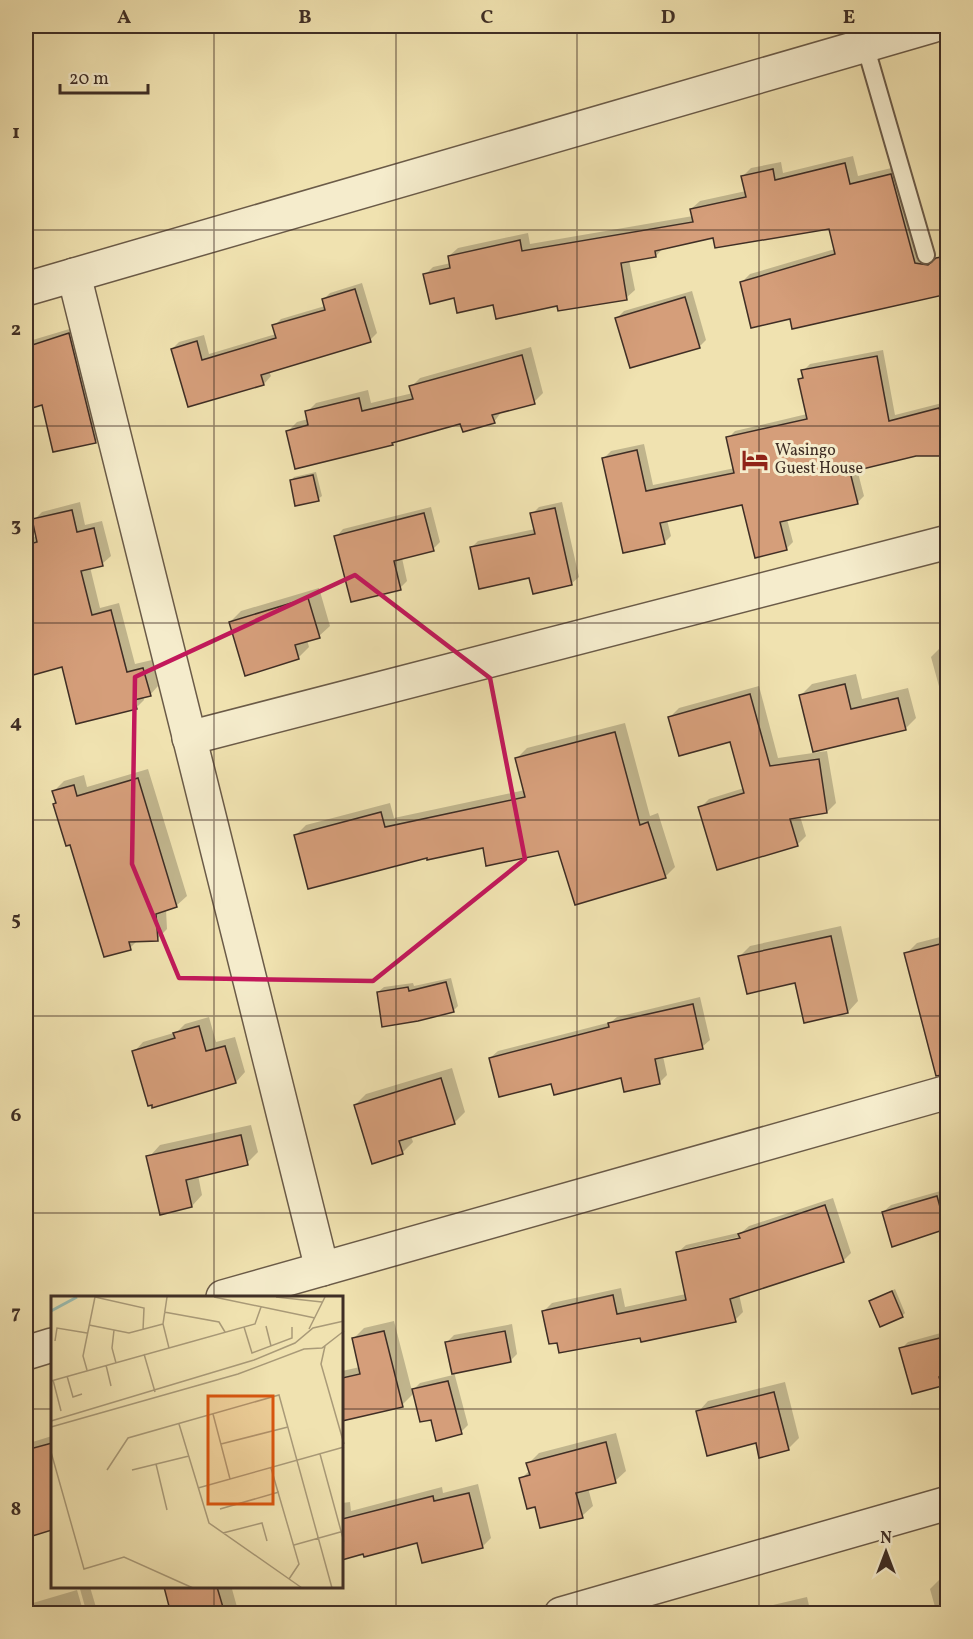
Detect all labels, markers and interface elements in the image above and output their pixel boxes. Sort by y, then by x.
text: A [117,4,131,32]
text: B [298,4,312,32]
text: C [481,4,494,32]
text: D [661,4,675,32]
text: E [843,4,855,32]
scale bar [60,57,148,95]
text: 20 m [69,67,109,92]
text: 1 [12,119,20,147]
text: 2 [11,316,21,344]
place label: Wasingo Guest House [775,440,863,480]
hotel icon: Wasingo Guest House [740,445,770,475]
text: 3 [11,512,21,540]
text: 4 [10,709,22,737]
text: 5 [11,906,21,934]
text: 6 [11,1102,22,1130]
inset map [51,1296,344,1588]
text: 7 [11,1299,21,1327]
text: 8 [11,1496,21,1524]
north arrow [856,1522,916,1582]
text: N [880,1528,892,1550]

